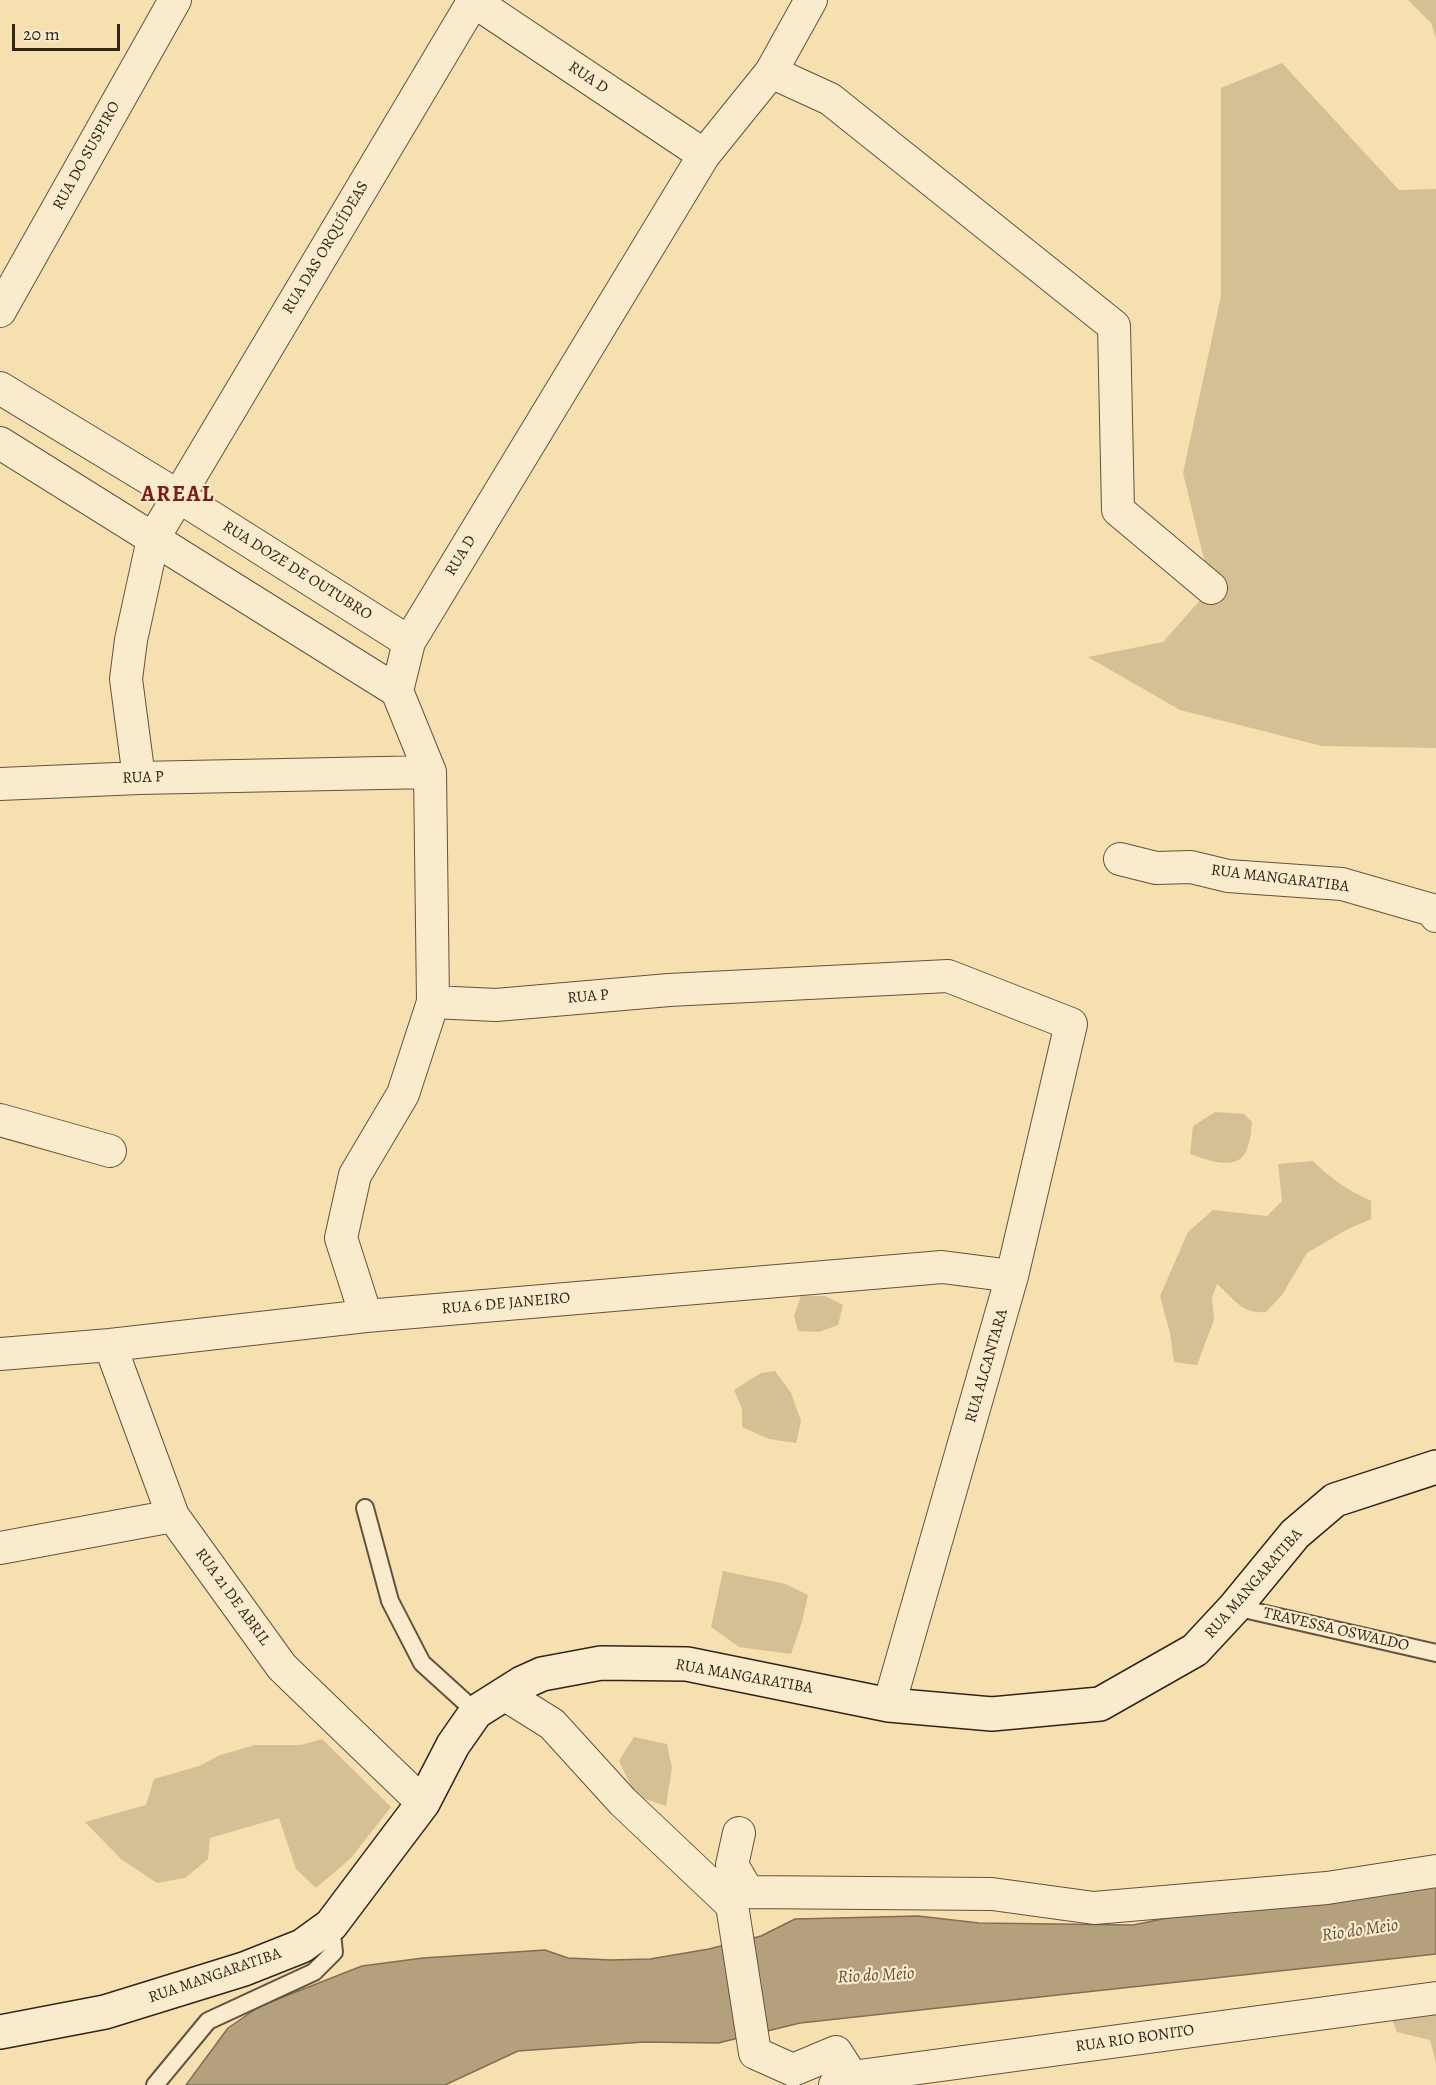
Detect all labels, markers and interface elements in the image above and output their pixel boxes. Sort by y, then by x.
scale bar [15,12,123,50]
text: 20 m [23,22,60,46]
street label: RUA D [564,58,612,98]
street label: RUA DO SUSPIRO [49,98,125,214]
street label: RUA DAS ORQUÍDEAS [279,178,373,318]
district label: AREAL [141,483,215,509]
street label: RUA DOZE DE OUTUBRO [219,517,375,625]
street label: RUA D [441,532,481,580]
street label: RUA P [122,768,164,788]
street label: RUA MANGARATIBA [1210,861,1350,897]
street label: RUA P [566,986,610,1008]
street label: RUA 6 DE JANEIRO [441,1289,571,1319]
street label: RUA ALCANTARA [962,1307,1012,1425]
street label: RUA MANGARATIBA [1201,1525,1307,1643]
street label: RUA 21 DE ABRIL [190,1545,274,1649]
street label: TRAVESSA OSWALDO [1261,1604,1411,1656]
street label: RUA MANGARATIBA [674,1655,814,1699]
water label: Rio do Meio [1320,1915,1400,1947]
street label: RUA MANGARATIBA [146,1944,284,2008]
water label: Rio do Meio [837,1963,915,1989]
street label: RUA RIO BONITO [1074,2021,1196,2057]

